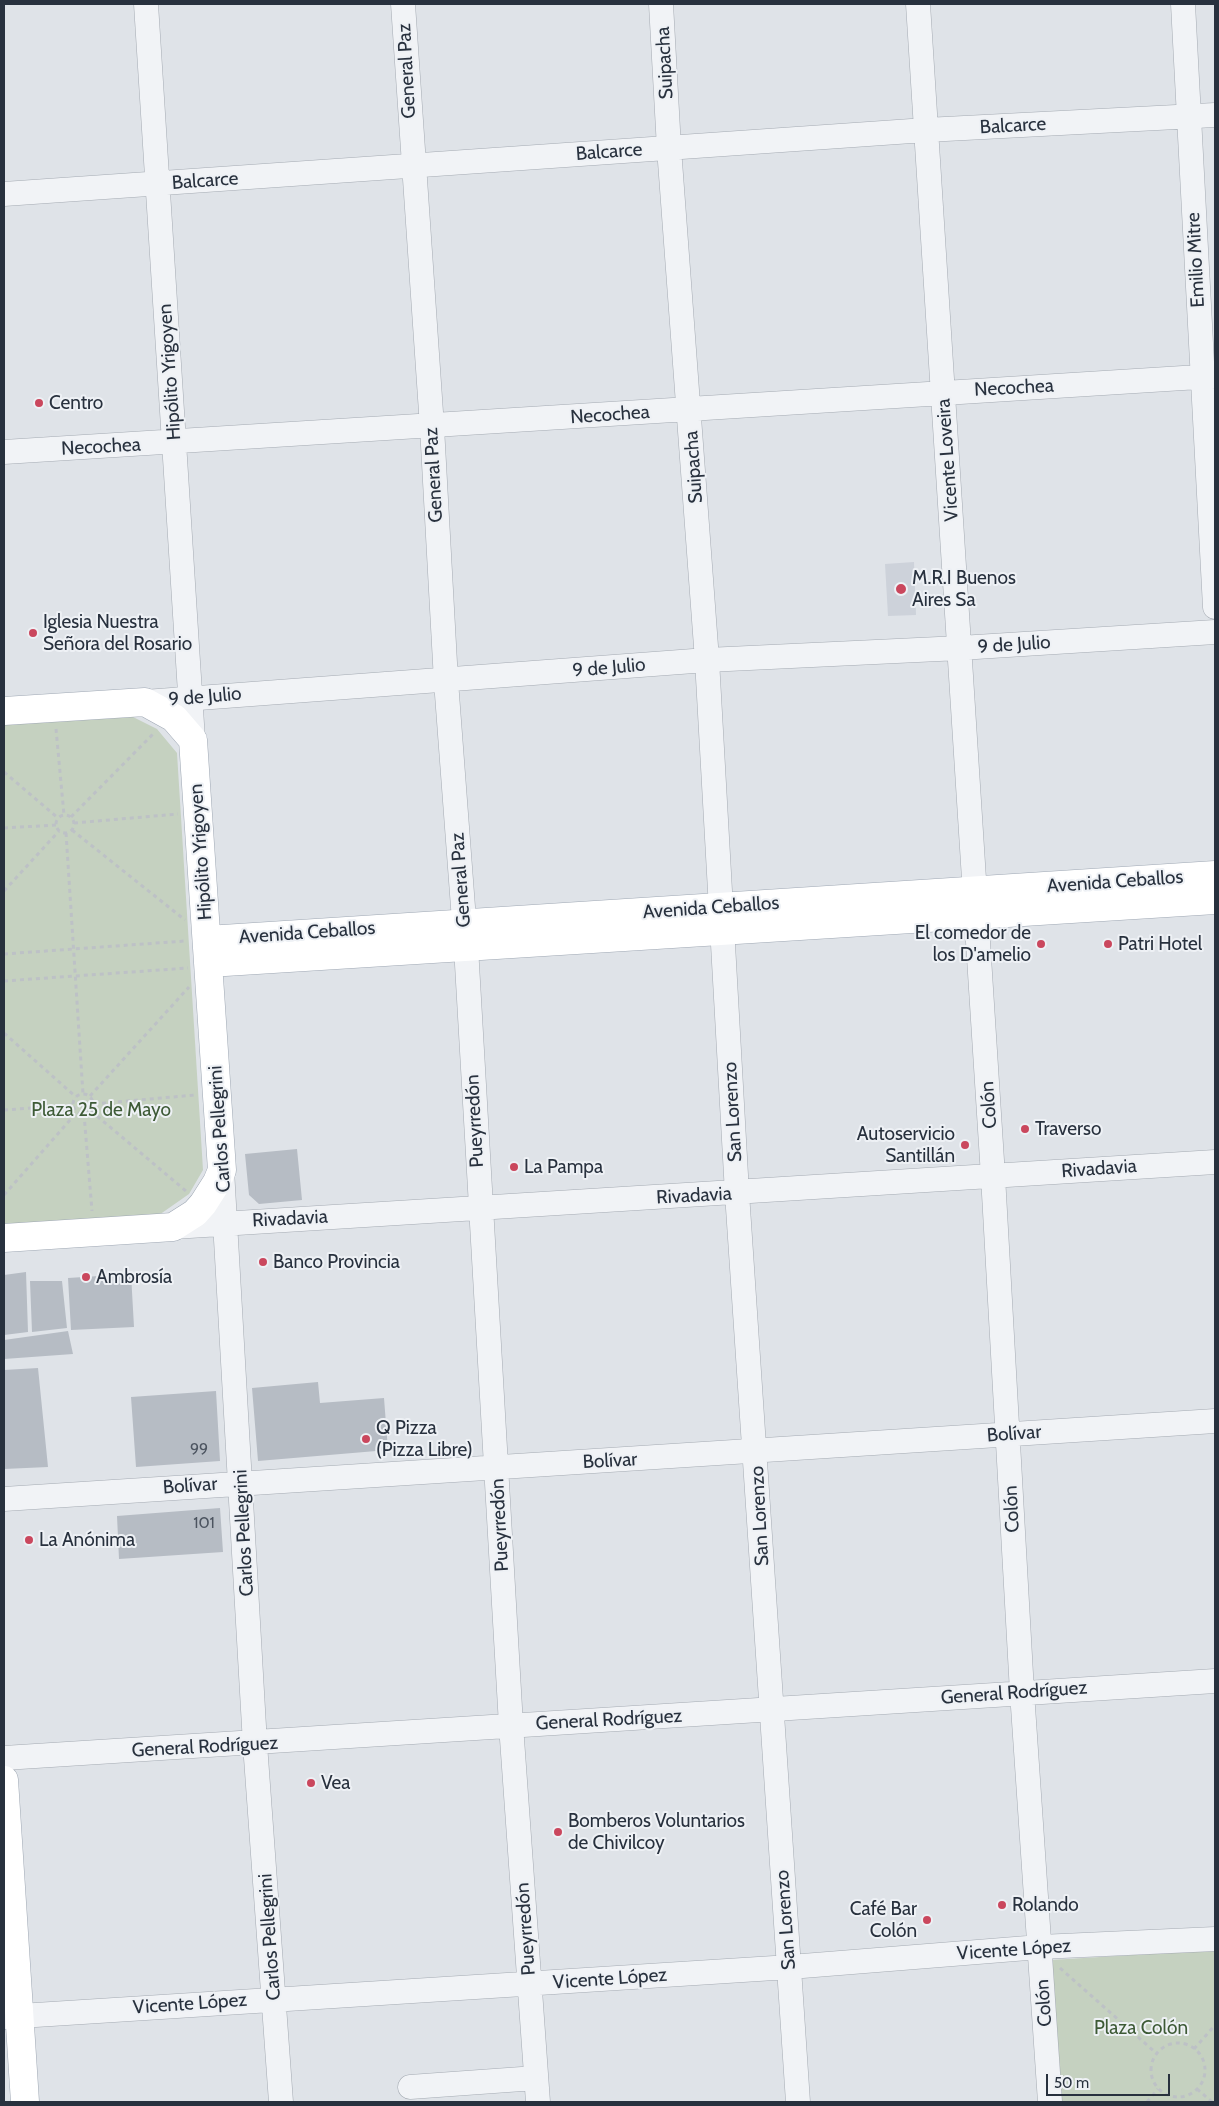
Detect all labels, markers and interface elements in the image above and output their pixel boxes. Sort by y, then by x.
street label: General Paz [393,23,421,119]
street label: Suipacha [652,26,678,100]
street label: Balcarce [979,113,1047,139]
street label: Balcarce [575,138,643,166]
street label: Balcarce [171,167,239,195]
street label: Emilio Mitre [1182,212,1210,308]
street label: Hipólito Yrigoyen [154,303,186,441]
street label: Necochea [974,375,1054,401]
place label: Centro [49,392,103,414]
marker: Centro [33,397,45,409]
street label: Vicente Loveira [932,398,964,522]
street label: Necochea [570,401,650,429]
street label: General Paz [420,427,448,523]
street label: Suipacha [680,430,708,504]
street label: Necochea [61,434,141,460]
place label: M.R.I Buenos Aires Sa [912,567,1016,611]
marker: M.R.I Buenos Aires Sa [894,582,908,596]
place label: Iglesia Nuestra Señora del Rosario [43,611,192,655]
marker: Iglesia Nuestra Señora del Rosario [27,627,39,639]
street label: 9 de Julio [977,631,1051,659]
street label: 9 de Julio [572,653,646,683]
street label: 9 de Julio [168,682,242,712]
street label: Hipólito Yrigoyen [185,783,217,921]
street label: General Paz [446,832,476,928]
street label: Avenida Ceballos [1046,866,1184,898]
street label: Avenida Ceballos [642,892,780,924]
street label: Avenida Ceballos [238,917,376,949]
place label: El comedor de los D'amelio [915,922,1031,966]
place label: Patri Hotel [1118,933,1202,955]
marker: El comedor de los D'amelio [1035,938,1047,950]
marker: Patri Hotel [1102,938,1114,950]
street label: San Lorenzo [719,1061,747,1163]
street label: Carlos Pellegrini [204,1065,236,1193]
street label: Pueyrredón [461,1074,489,1168]
street label: Colón [976,1081,1002,1129]
park label: Plaza 25 de Mayo [31,1099,171,1121]
place label: Traverso [1035,1118,1101,1140]
place label: Autoservicio Santillán [857,1123,955,1167]
marker: Traverso [1019,1123,1031,1135]
marker: Autoservicio Santillán [959,1139,971,1151]
street label: Rivadavia [1061,1155,1137,1183]
place label: La Pampa [524,1156,603,1178]
marker: La Pampa [508,1161,520,1173]
street label: Rivadavia [656,1183,732,1209]
street label: Rivadavia [252,1206,328,1232]
place label: Banco Provincia [273,1251,400,1273]
marker: Banco Provincia [257,1256,269,1268]
place label: Ambrosía [96,1266,172,1288]
marker: Ambrosía [80,1271,92,1283]
place label: Q Pizza (Pizza Libre) [376,1417,473,1461]
street label: Bolívar [986,1421,1042,1447]
marker: Q Pizza (Pizza Libre) [360,1433,372,1445]
house number: 99 [190,1439,208,1459]
street label: Bolívar [582,1448,638,1474]
street label: San Lorenzo [746,1465,774,1567]
street label: Carlos Pellegrini [229,1469,259,1597]
street label: Bolívar [162,1473,218,1499]
street label: Pueyrredón [486,1478,514,1572]
street label: Colón [999,1485,1025,1533]
house number: 101 [193,1513,215,1533]
place label: La Anónima [39,1529,135,1551]
marker: La Anónima [23,1534,35,1546]
street label: General Rodríguez [940,1677,1088,1709]
street label: General Rodríguez [535,1705,683,1735]
street label: General Rodríguez [131,1732,279,1762]
place label: Vea [321,1772,350,1794]
marker: Vea [305,1777,317,1789]
place label: Bomberos Voluntarios de Chivilcoy [568,1810,745,1854]
marker: Bomberos Voluntarios de Chivilcoy [552,1826,564,1838]
street label: San Lorenzo [771,1869,801,1971]
street label: Carlos Pellegrini [254,1873,286,2001]
street label: Pueyrredón [511,1882,541,1976]
place label: Rolando [1012,1894,1079,1916]
place label: Café Bar Colón [850,1898,917,1942]
marker: Rolando [996,1899,1008,1911]
marker: Café Bar Colón [921,1914,933,1926]
street label: Vicente López [956,1935,1072,1965]
street label: Vicente López [552,1964,668,1994]
street label: Colón [1031,1979,1057,2027]
street label: Vicente López [132,1989,248,2019]
park label: Plaza Colón [1094,2017,1188,2039]
scale bar [1049,2064,1173,2096]
text: 50 m [1054,2074,1089,2092]

